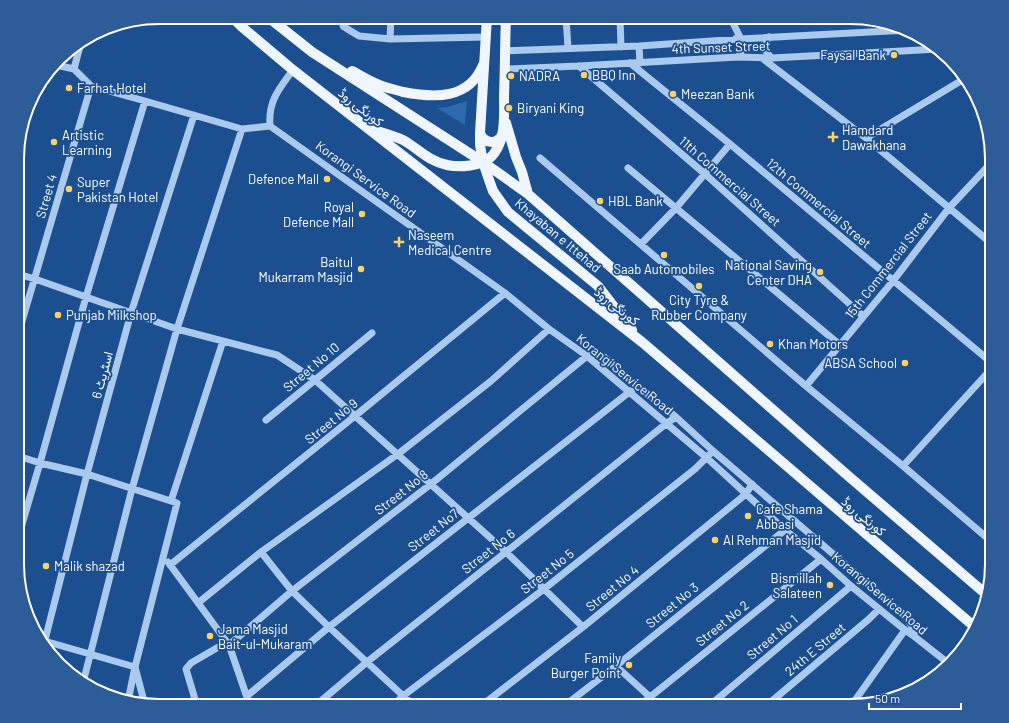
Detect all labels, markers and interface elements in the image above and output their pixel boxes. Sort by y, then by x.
street label: 4th Sunset Street [671,37,771,57]
place label: Faysal Bank [820,47,886,63]
marker: Faysal Bank [889,50,899,60]
place label: BBQ Inn [592,67,636,83]
place label: NADRA [519,68,560,84]
marker: BBQ Inn [579,70,589,80]
marker: NADRA [506,71,516,81]
place label: Farhat Hotel [77,80,146,96]
marker: Farhat Hotel [64,83,74,93]
street label: کورنگی روڈ [335,84,387,130]
place label: Meezan Bank [681,86,755,102]
marker: Meezan Bank [668,89,678,99]
place label: Biryani King [517,100,584,116]
marker: Biryani King [504,103,514,113]
place label: Hamdard Dawakhana [842,122,906,153]
place label: Artistic Learning [62,127,112,158]
marker: Hamdard Dawakhana [827,131,839,143]
street label: 11th Commercial Street [676,133,784,229]
marker: Artistic Learning [49,137,59,147]
street label: Korangi Service Road [313,137,419,221]
street label: 12th Commercial Street [763,155,875,251]
place label: Defence Mall [248,171,319,187]
street label: Street 4 [32,172,60,220]
place label: Super Pakistan Hotel [77,174,158,205]
marker: Defence Mall [322,174,332,184]
marker: Super Pakistan Hotel [64,184,74,194]
place label: HBL Bank [608,193,663,209]
street label: Khayaban e Ittehad [512,194,604,276]
marker: HBL Bank [595,196,605,206]
place label: Royal Defence Mall [283,199,354,230]
street label: 15th Commercial Street [841,208,935,322]
marker: Royal Defence Mall [357,209,367,219]
place label: Naseem Medical Centre [408,227,492,258]
marker: Naseem Medical Centre [393,236,405,248]
marker: Saab Automobiles [659,250,669,260]
place label: Baitul Mukarram Masjid [258,254,353,285]
place label: National Saving Center DHA [725,257,812,288]
place label: Saab Automobiles [613,261,715,277]
marker: Baitul Mukarram Masjid [356,264,366,274]
marker: National Saving Center DHA [815,267,825,277]
marker: City Tyre & Rubber Company [694,281,704,291]
street label: کورنگی روڈ [591,283,643,329]
place label: City Tyre & Rubber Company [651,292,747,323]
place label: Punjab Milkshop [66,307,157,323]
marker: Punjab Milkshop [53,310,63,320]
street label: Korangi Service Road [573,330,677,418]
place label: Khan Motors [778,336,848,352]
street label: Street No 10 [280,339,342,395]
marker: Khan Motors [765,339,775,349]
street label: اسٹریٹ 6 [88,350,117,401]
place label: ABSA School [824,355,897,371]
marker: ABSA School [900,358,910,368]
street label: Street No 9 [301,395,361,447]
street label: Street No 8 [371,466,431,518]
street label: کورنگی روڈ [838,493,890,540]
place label: Cafe Shama Abbasi [756,501,823,532]
street label: Street No7 [405,505,461,555]
marker: Cafe Shama Abbasi [743,511,753,521]
street label: Street No 6 [458,525,518,577]
place label: Al Rehman Masjid [723,532,821,548]
marker: Al Rehman Masjid [710,535,720,545]
street label: Street No 5 [517,545,577,597]
street label: Korangi Service Road [829,548,931,638]
place label: Malik shazad [54,558,125,574]
marker: Malik shazad [41,561,51,571]
street label: Street No 4 [582,562,642,614]
place label: Bismillah Salateen [771,570,822,601]
street label: Street No 3 [642,579,702,631]
marker: Bismillah Salateen [825,580,835,590]
street label: Street No 2 [692,597,752,649]
street label: Street No 1 [743,611,801,663]
street label: 24th E Street [781,619,849,679]
place label: Jama Masjid Bait-ul-Mukaram [218,621,312,652]
marker: Jama Masjid Bait-ul-Mukaram [205,631,215,641]
place label: Family Burger Point [551,650,621,681]
marker: Family Burger Point [624,660,634,670]
scale bar [869,685,961,711]
text: 50 m [875,691,900,705]

